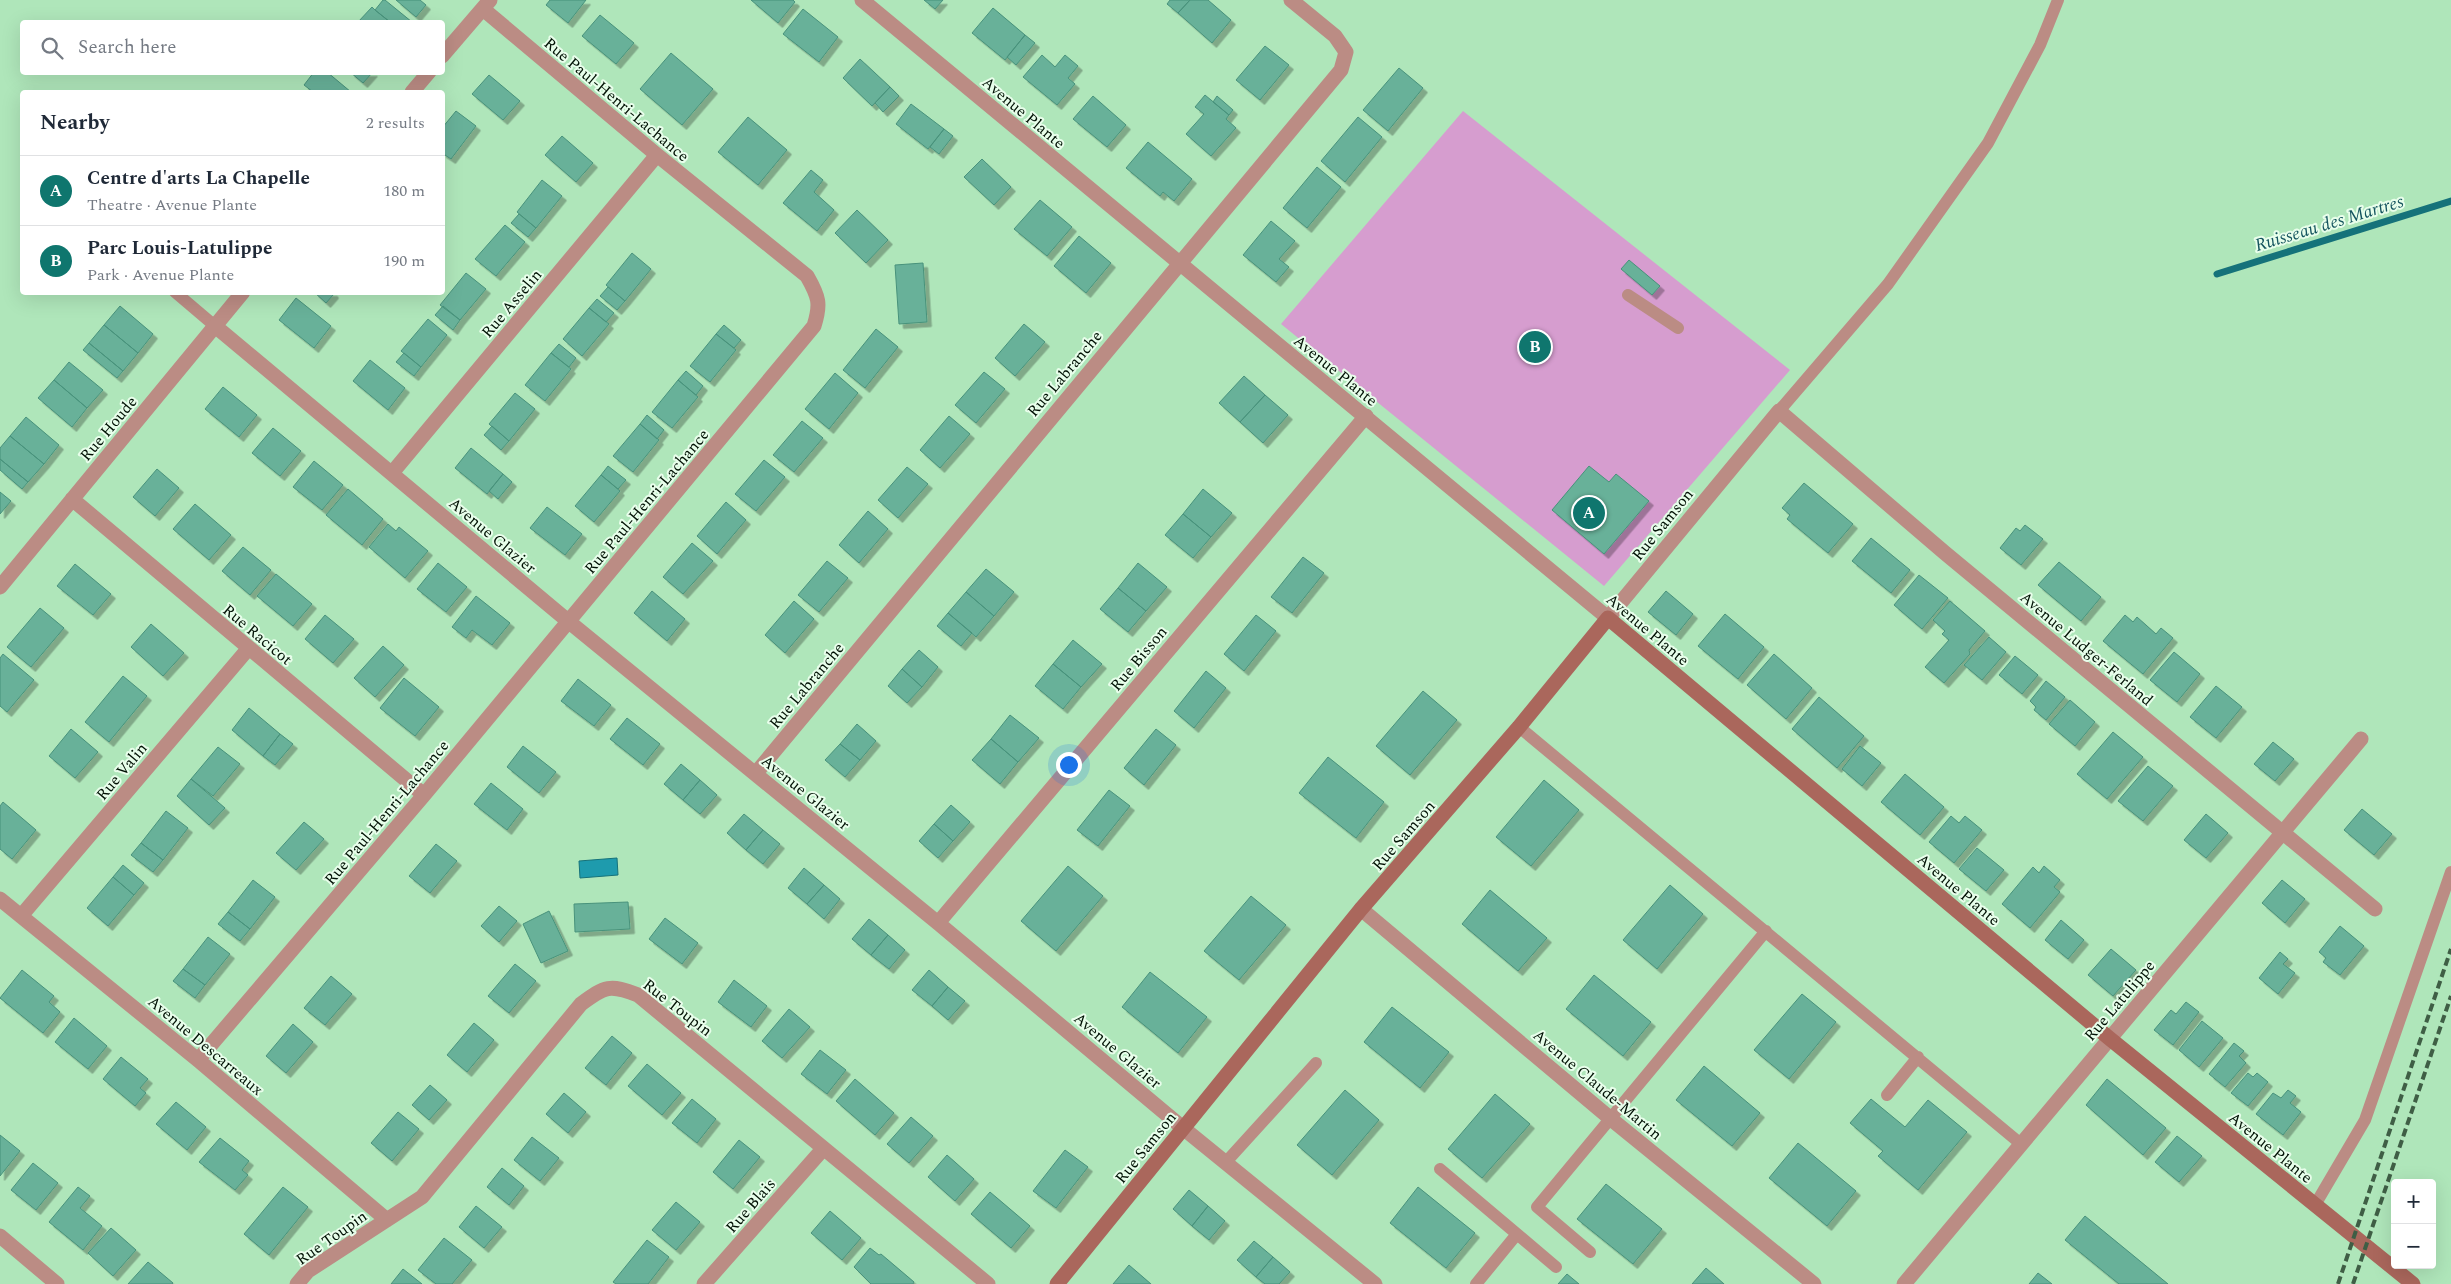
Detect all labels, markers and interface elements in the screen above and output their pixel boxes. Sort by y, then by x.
search box [20,20,445,75]
street label: Rue Paul-Henri-Lachance [538,32,694,168]
text: Search here [78,33,177,62]
icon: search [38,34,66,62]
street label: Avenue Plante [976,71,1070,155]
text: Nearby [40,107,110,139]
text: 2 results [366,111,425,135]
text: Centre d'arts La Chapelle [87,164,310,193]
text: A [50,179,62,203]
text: 180 m [383,179,425,203]
water label: Ruisseau des Martres [2251,188,2407,259]
text: Theatre · Avenue Plante [87,193,257,217]
text: Parc Louis-Latulippe [87,234,272,263]
text: B [50,249,62,273]
text: 190 m [383,249,425,273]
text: Park · Avenue Plante [87,263,234,287]
street label: Rue Asselin [476,264,548,343]
street label: Rue Labranche [1021,325,1108,422]
pin: B [1519,328,1551,366]
street label: Avenue Plante [1288,329,1383,412]
street label: Rue Houde [74,391,143,466]
street label: Rue Paul-Henri-Lachance [579,424,715,580]
street label: Rue Samson [1626,483,1699,566]
street label: Avenue Glazier [443,492,542,580]
pin: A [1573,494,1605,532]
street label: Avenue Ludger-Ferland [2014,586,2158,712]
street label: Avenue Plante [1600,588,1694,672]
street label: Rue Racicot [217,598,298,671]
street label: Rue Bisson [1104,621,1173,696]
street label: Rue Labranche [763,637,850,734]
street label: Rue Paul-Henri-Lachance [319,735,455,891]
street label: Rue Valin [90,737,153,806]
street label: Avenue Glazier [756,749,855,836]
your location [1056,752,1082,778]
street label: Rue Samson [1366,795,1441,876]
street label: Avenue Plante [1911,848,2005,932]
street label: Rue Latulippe [2079,955,2161,1046]
street label: Rue Toupin [638,973,717,1043]
street label: Avenue Descarreaux [142,990,269,1101]
street label: Avenue Glazier [1068,1007,1167,1095]
street label: Avenue Claude-Martin [1527,1023,1667,1146]
street label: Rue Samson [1109,1106,1182,1189]
street label: Avenue Plante [2223,1106,2318,1189]
street label: Rue Blais [720,1173,782,1238]
map controls [2391,1179,2436,1269]
button: + [2391,1179,2436,1224]
street label: Rue Toupin [291,1204,372,1271]
button: − [2391,1224,2436,1269]

